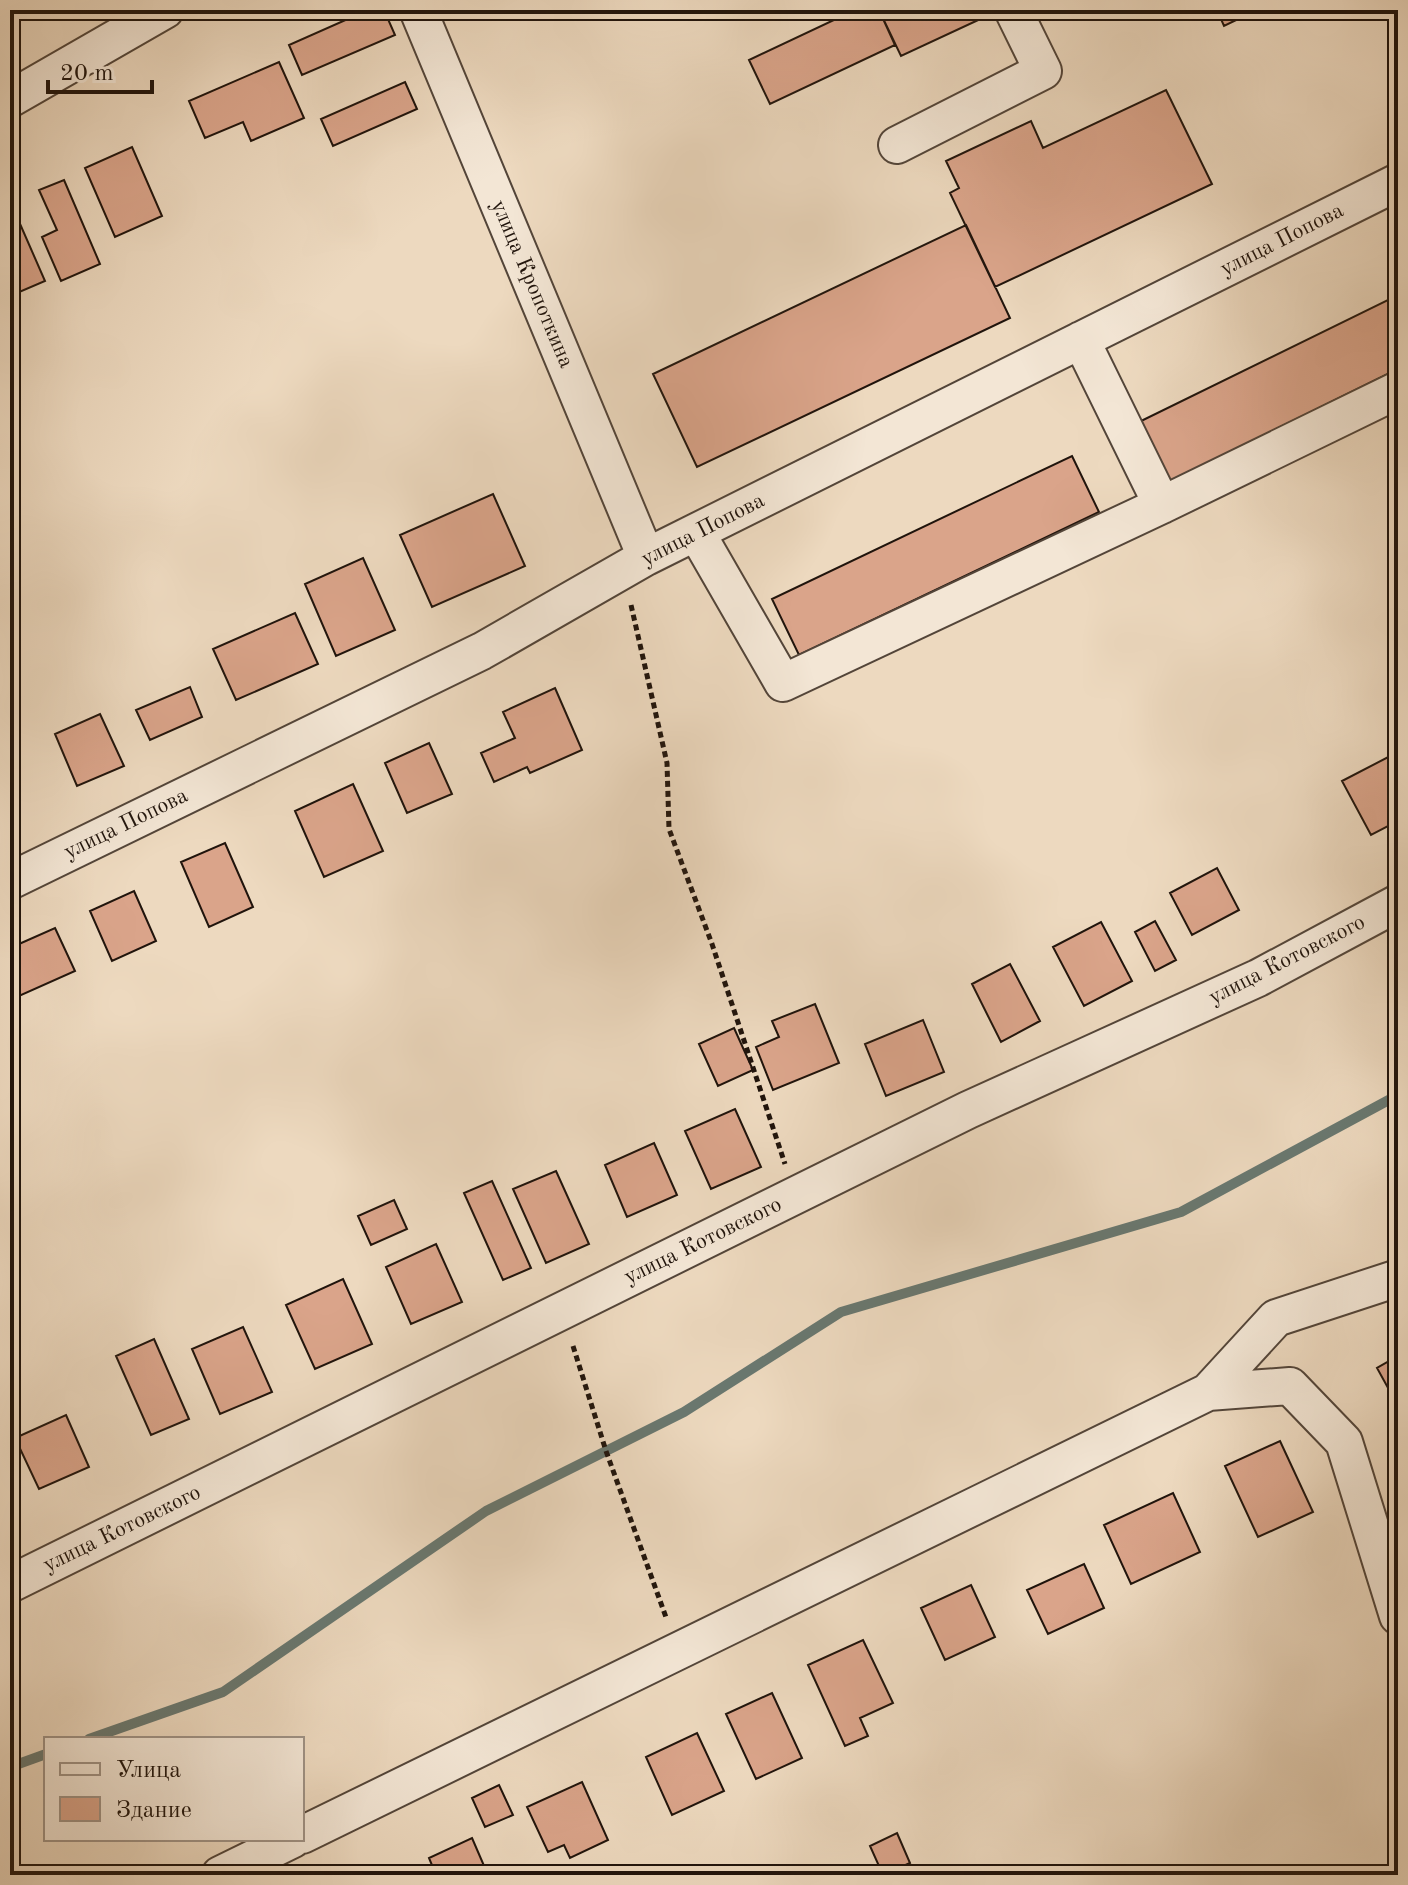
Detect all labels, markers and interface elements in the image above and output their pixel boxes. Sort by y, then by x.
scale bar [48,44,152,94]
text: 20 m [60,62,114,86]
street label: улица Кропоткина [487,197,577,371]
street label: улица Попова [1217,199,1347,280]
street label: улица Попова [638,489,768,570]
street label: улица Попова [60,784,192,863]
street label: улица Котовского [1205,911,1369,1009]
street label: улица Котовского [621,1193,785,1289]
street label: улица Котовского [40,1481,204,1577]
legend [44,1737,304,1841]
text: Улица [116,1759,181,1783]
text: Здание [116,1799,192,1823]

